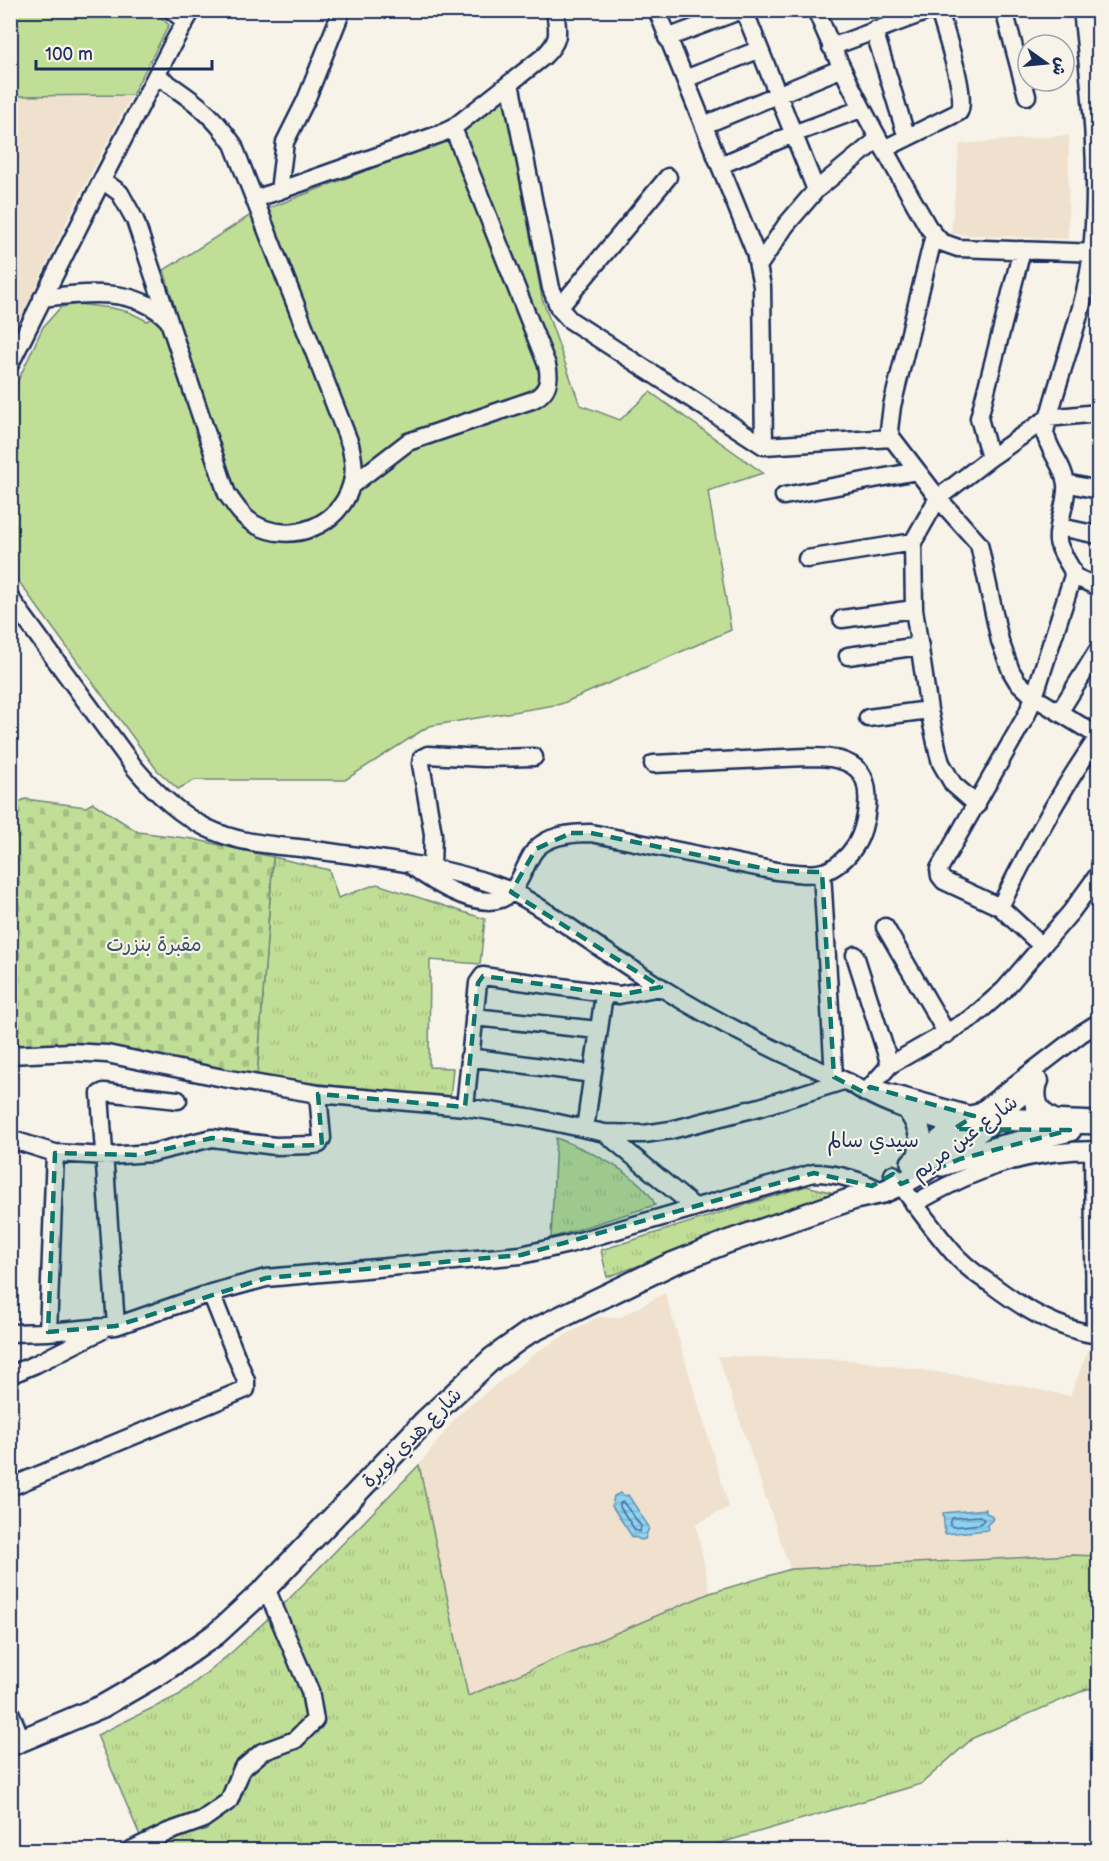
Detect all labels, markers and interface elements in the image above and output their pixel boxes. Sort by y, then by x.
scale bar [36,33,212,71]
north arrow [1016,33,1076,93]
text: 100 m [45,44,93,65]
text: ش [1048,56,1070,77]
park label: مقبرة بنزرت [106,933,202,957]
street label: شارع عين مريم [907,1090,1024,1187]
district label: سيدي سالم [827,1128,919,1156]
street label: شارع هدي نويرة [357,1383,468,1494]

